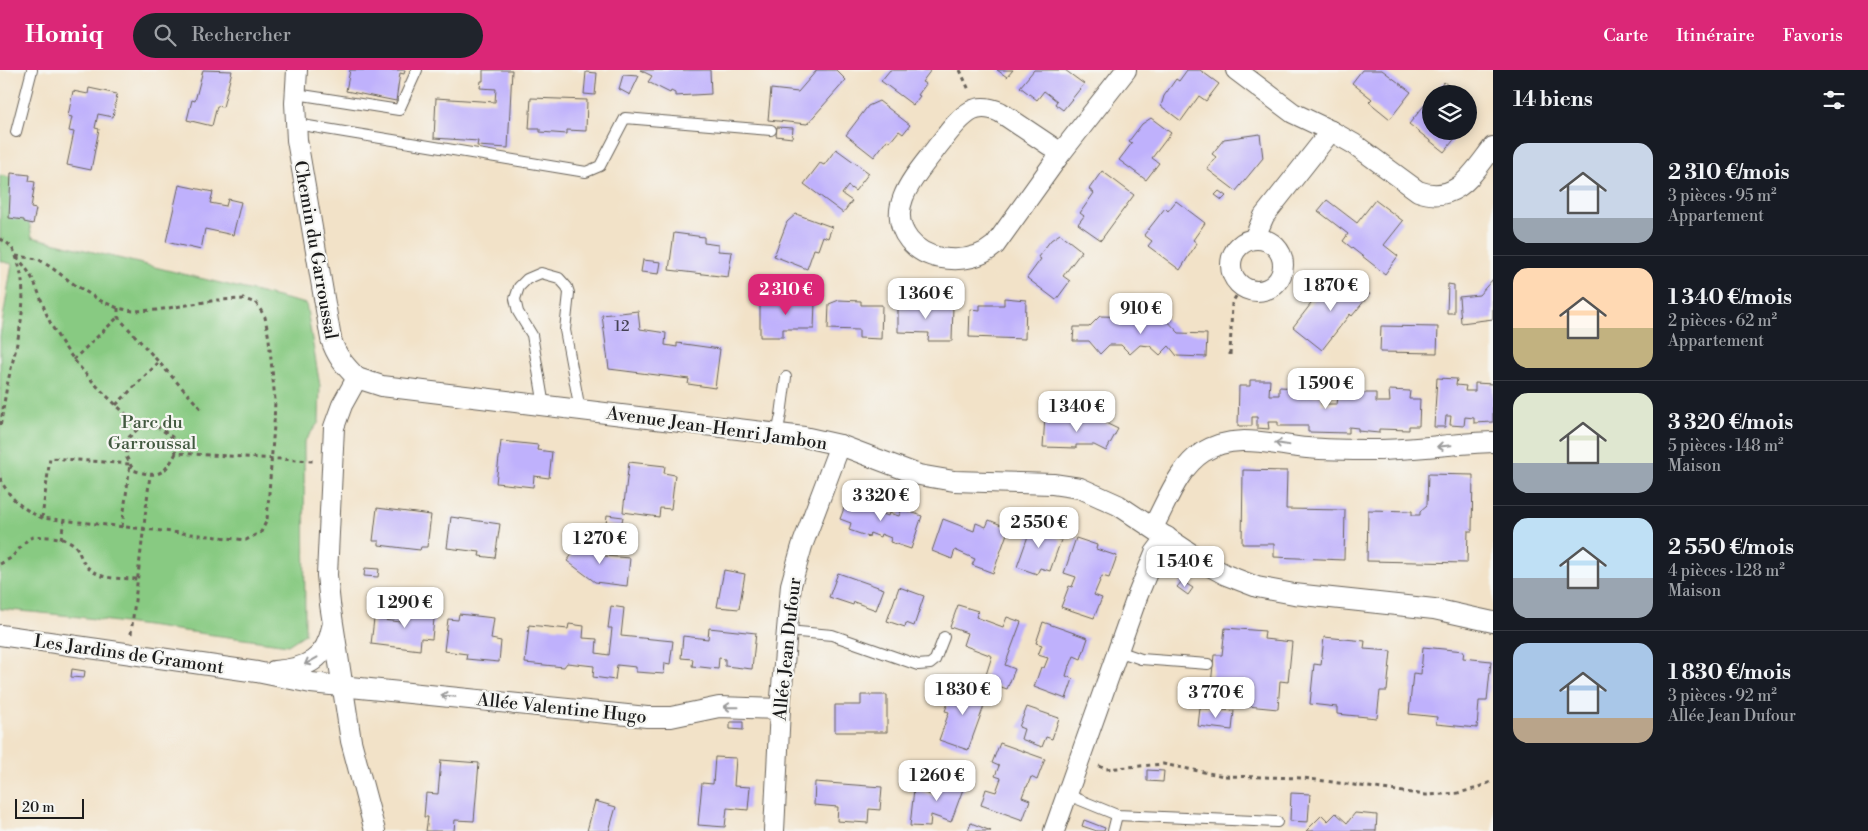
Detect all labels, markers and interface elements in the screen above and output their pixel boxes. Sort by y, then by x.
search box [133,13,483,58]
text: Homiq [25,20,103,50]
icon: search [151,21,179,49]
text: Rechercher [191,23,291,47]
text: Carte [1603,24,1648,47]
text: Itinéraire [1676,24,1755,47]
text: Favoris [1783,24,1843,47]
map controls [1422,85,1477,140]
button: layers [1422,85,1477,140]
icon: filters [1820,86,1848,114]
text: 14 biens [1513,87,1593,113]
street label: Chemin du Garroussal [288,159,343,342]
text: 2 310 €/mois [1668,160,1790,186]
icon: home [1553,163,1613,223]
text: 3 pièces · 95 m² [1668,186,1777,206]
text: Appartement [1668,206,1764,226]
pin: 1 870 € [1285,270,1377,312]
pin: 2 310 € [740,274,832,316]
text: 1 870 € [1304,276,1358,296]
pin: 1 360 € [880,278,972,320]
text: 2 310 € [759,280,813,300]
text: 1 360 € [899,284,953,304]
text: 1 340 €/mois [1668,285,1792,311]
icon: home [1553,288,1613,348]
pin: 910 € [1106,292,1176,335]
text: 910 € [1120,299,1162,319]
text: 2 pièces · 62 m² [1668,311,1777,331]
house number: 12 [614,317,630,336]
text: Appartement [1668,331,1764,351]
pin: 1 590 € [1280,368,1372,410]
text: 1 590 € [1299,374,1353,394]
pin: 1 340 € [1031,390,1123,433]
text: 1 340 € [1049,397,1105,417]
street label: Avenue Jean-Henri Jambon [604,401,829,455]
text: 3 320 €/mois [1668,410,1793,436]
park label: Parc du Garroussal [108,411,197,455]
icon: home [1553,413,1613,473]
text: 5 pièces · 148 m² [1668,436,1784,456]
one-way arrow [1275,439,1291,449]
one-way arrow [1437,441,1453,451]
text: Maison [1668,456,1721,476]
pin: 3 320 € [835,480,927,522]
text: 3 320 € [853,486,909,506]
pin: 2 550 € [993,506,1085,549]
text: 2 550 € [1010,513,1068,533]
pin: 1 270 € [554,522,646,565]
text: 1 270 € [573,529,627,549]
text: 2 550 €/mois [1668,535,1794,561]
icon: home [1553,538,1613,598]
pin: 1 540 € [1139,546,1231,588]
text: 1 540 € [1157,552,1213,572]
text: 4 pièces · 128 m² [1668,561,1785,581]
street label: Allée Jean Dufour [768,576,806,723]
text: Maison [1668,581,1721,601]
pin: 1 290 € [359,586,451,629]
text: 1 290 € [378,593,432,613]
street label: Les Jardins de Gramont [32,630,226,679]
one-way arrow [304,657,318,667]
text: 1 830 €/mois [1668,660,1791,686]
icon: home [1553,663,1613,723]
pin: 1 830 € [917,674,1009,716]
pin: 3 770 € [1170,676,1262,719]
text: 1 830 € [936,680,990,700]
text: 3 770 € [1189,683,1243,703]
text: 3 pièces · 92 m² [1668,686,1777,706]
street label: Allée Valentine Hugo [475,688,648,729]
one-way arrow [441,691,457,701]
one-way arrow [723,702,740,712]
text: Allée Jean Dufour [1668,706,1796,726]
pin: 1 260 € [891,760,983,802]
text: 1 260 € [910,766,964,786]
scale bar [15,796,84,819]
text: 20 m [22,799,54,817]

